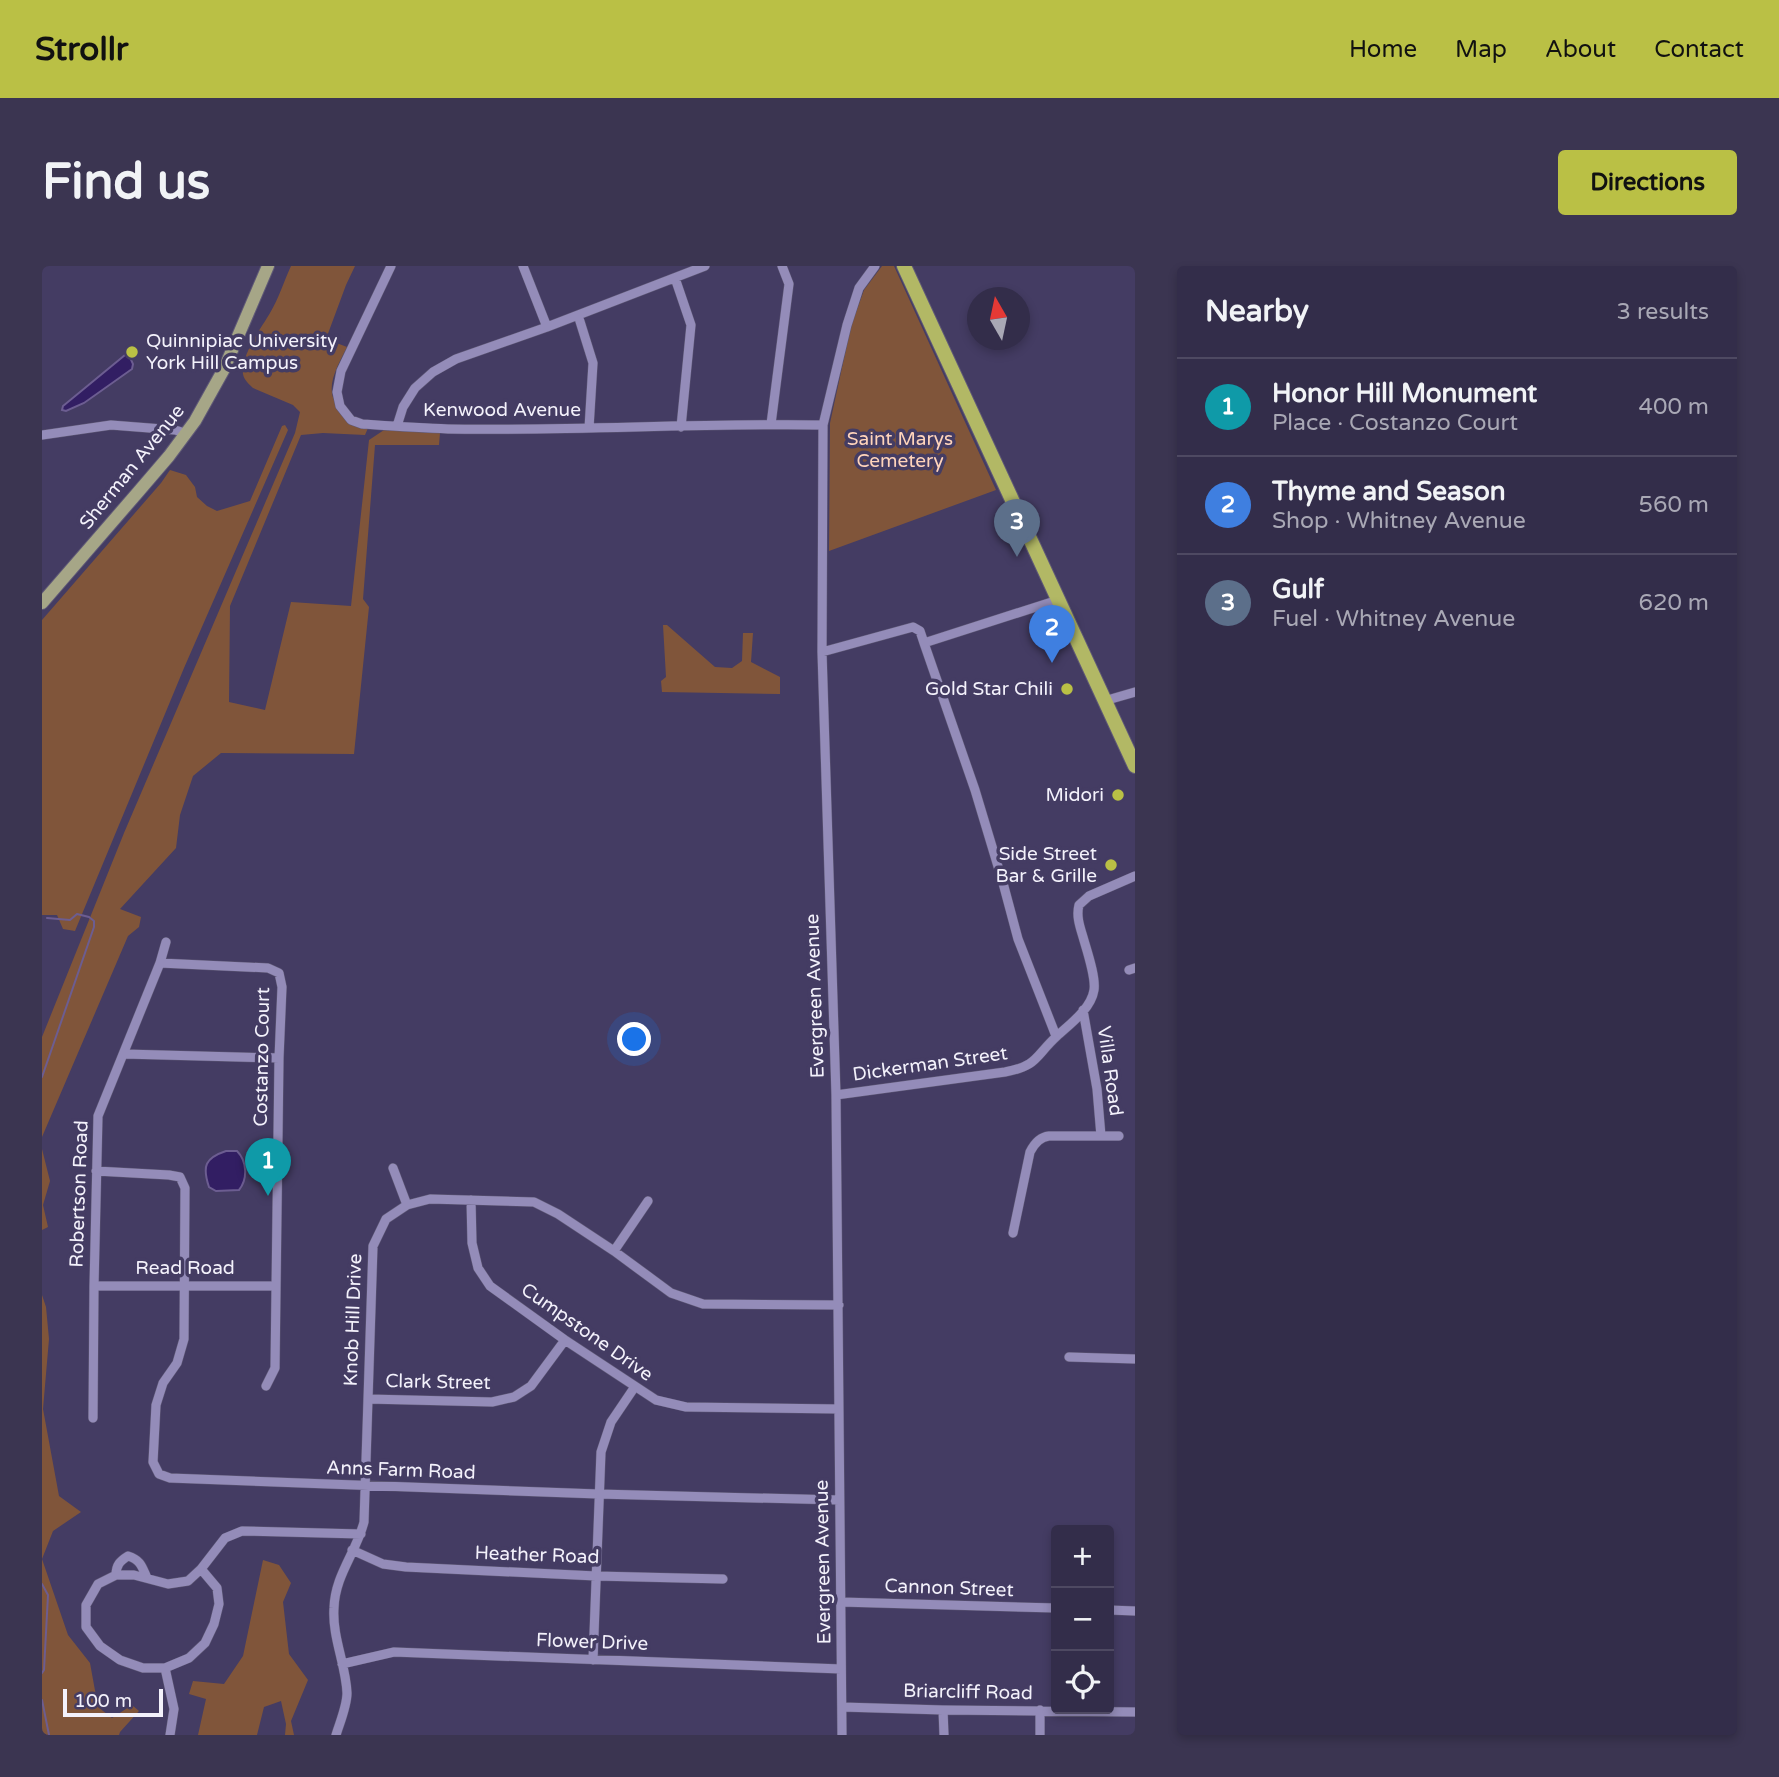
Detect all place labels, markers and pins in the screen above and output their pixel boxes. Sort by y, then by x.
place label: Quinnipiac University York Hill Campus [146,330,337,374]
marker: Quinnipiac University York Hill Campus [124,344,140,360]
pin: 3 [994,499,1040,557]
pin: 2 [1029,605,1075,663]
place label: Gold Star Chili [925,678,1053,700]
marker: Gold Star Chili [1059,681,1075,697]
place label: Midori [1046,784,1104,806]
marker: Midori [1110,787,1126,803]
place label: Side Street Bar & Grille [995,843,1097,887]
marker: Side Street Bar & Grille [1103,857,1119,873]
pin: 1 [245,1138,291,1196]

